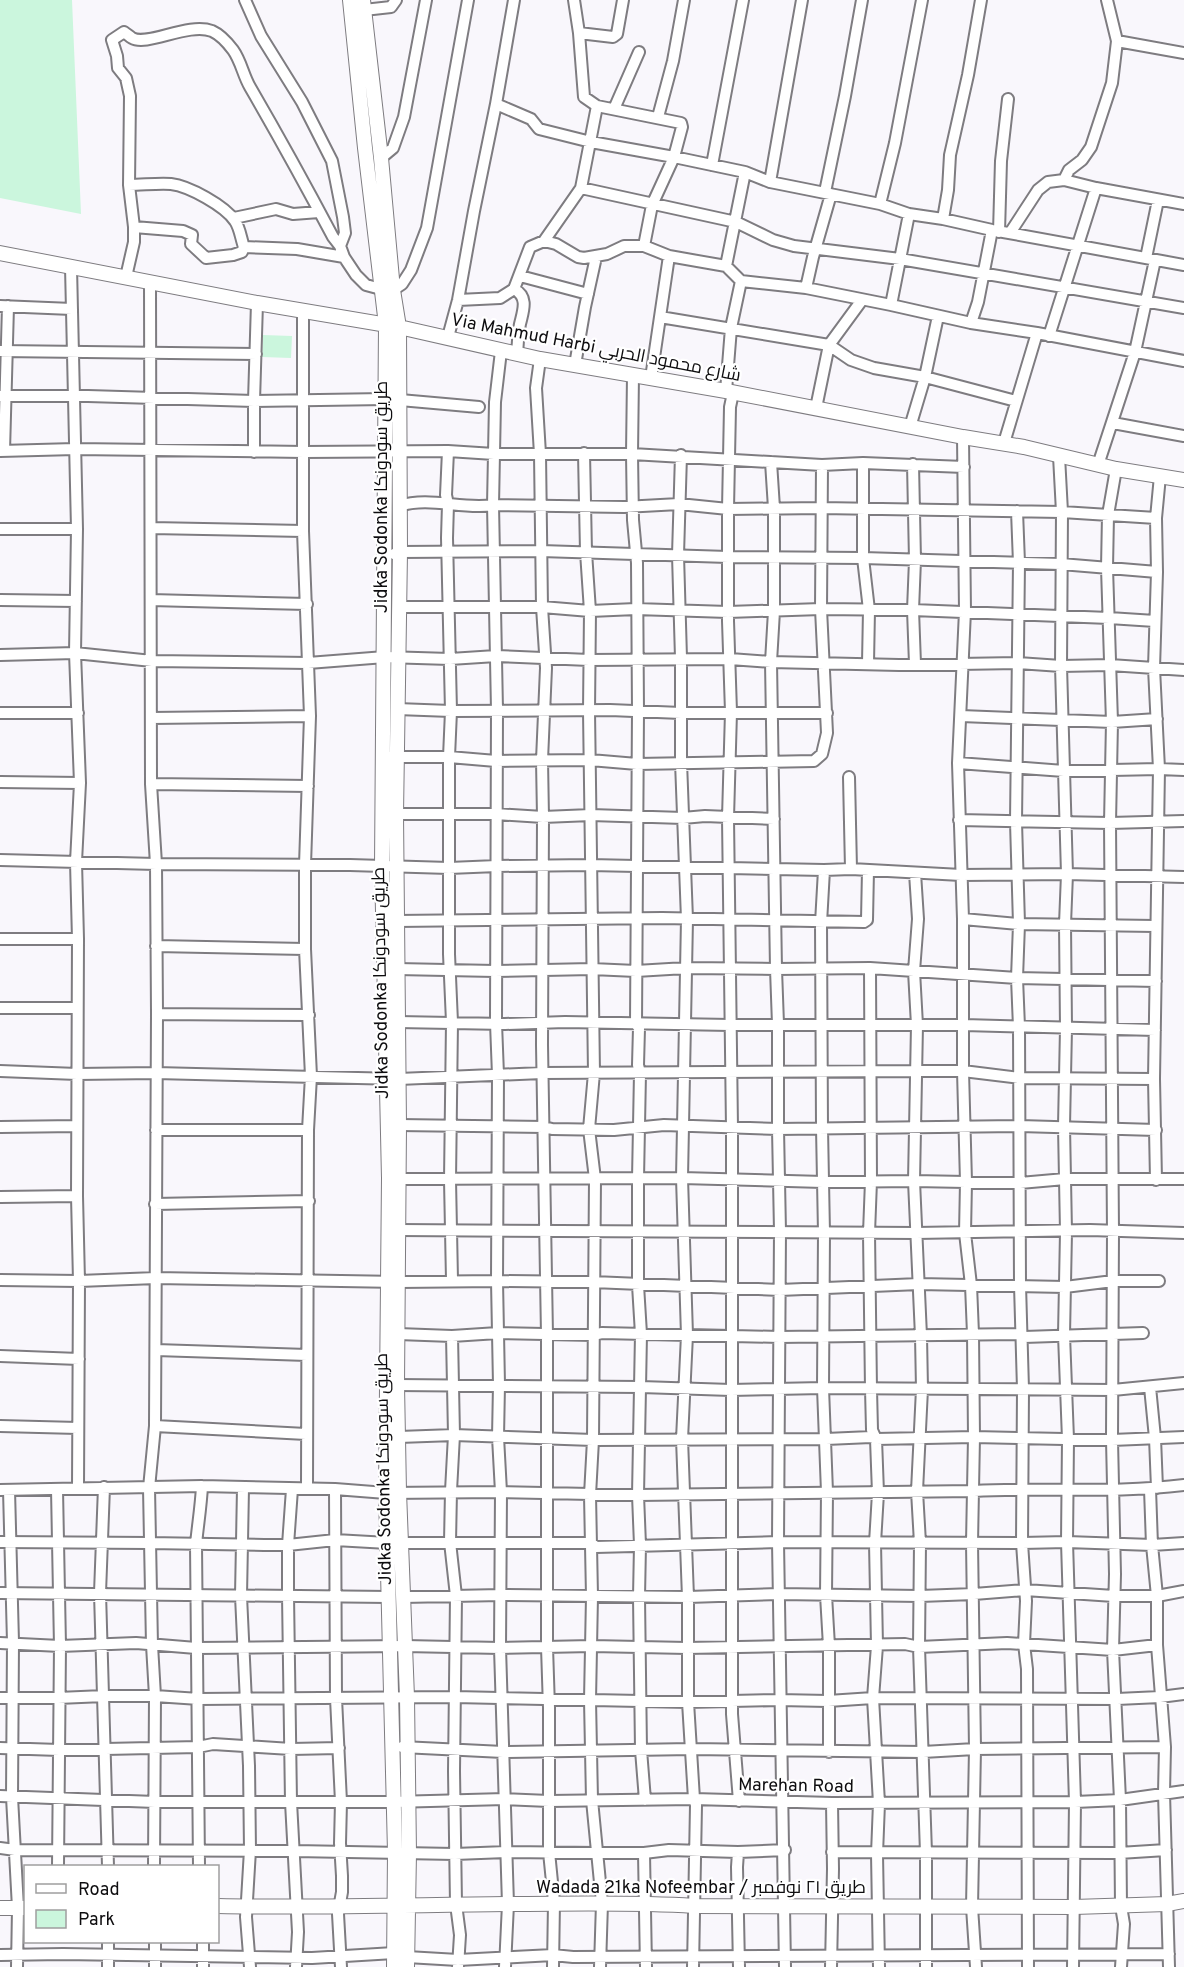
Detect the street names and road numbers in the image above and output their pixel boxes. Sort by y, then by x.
street label: Via Mahmud Harbi شارع محمود الحربي [449,309,743,389]
street label: Jidka Sodonka طريق سودونكا [371,381,394,613]
street label: Jidka Sodonka طريق سودونكا [368,867,395,1099]
street label: Jidka Sodonka طريق سودونكا [371,1353,398,1585]
street label: Marehan Road [738,1774,854,1799]
street label: Wadada 21ka Nofeembar / طريق ٢١ نوفمبر [536,1877,866,1900]

